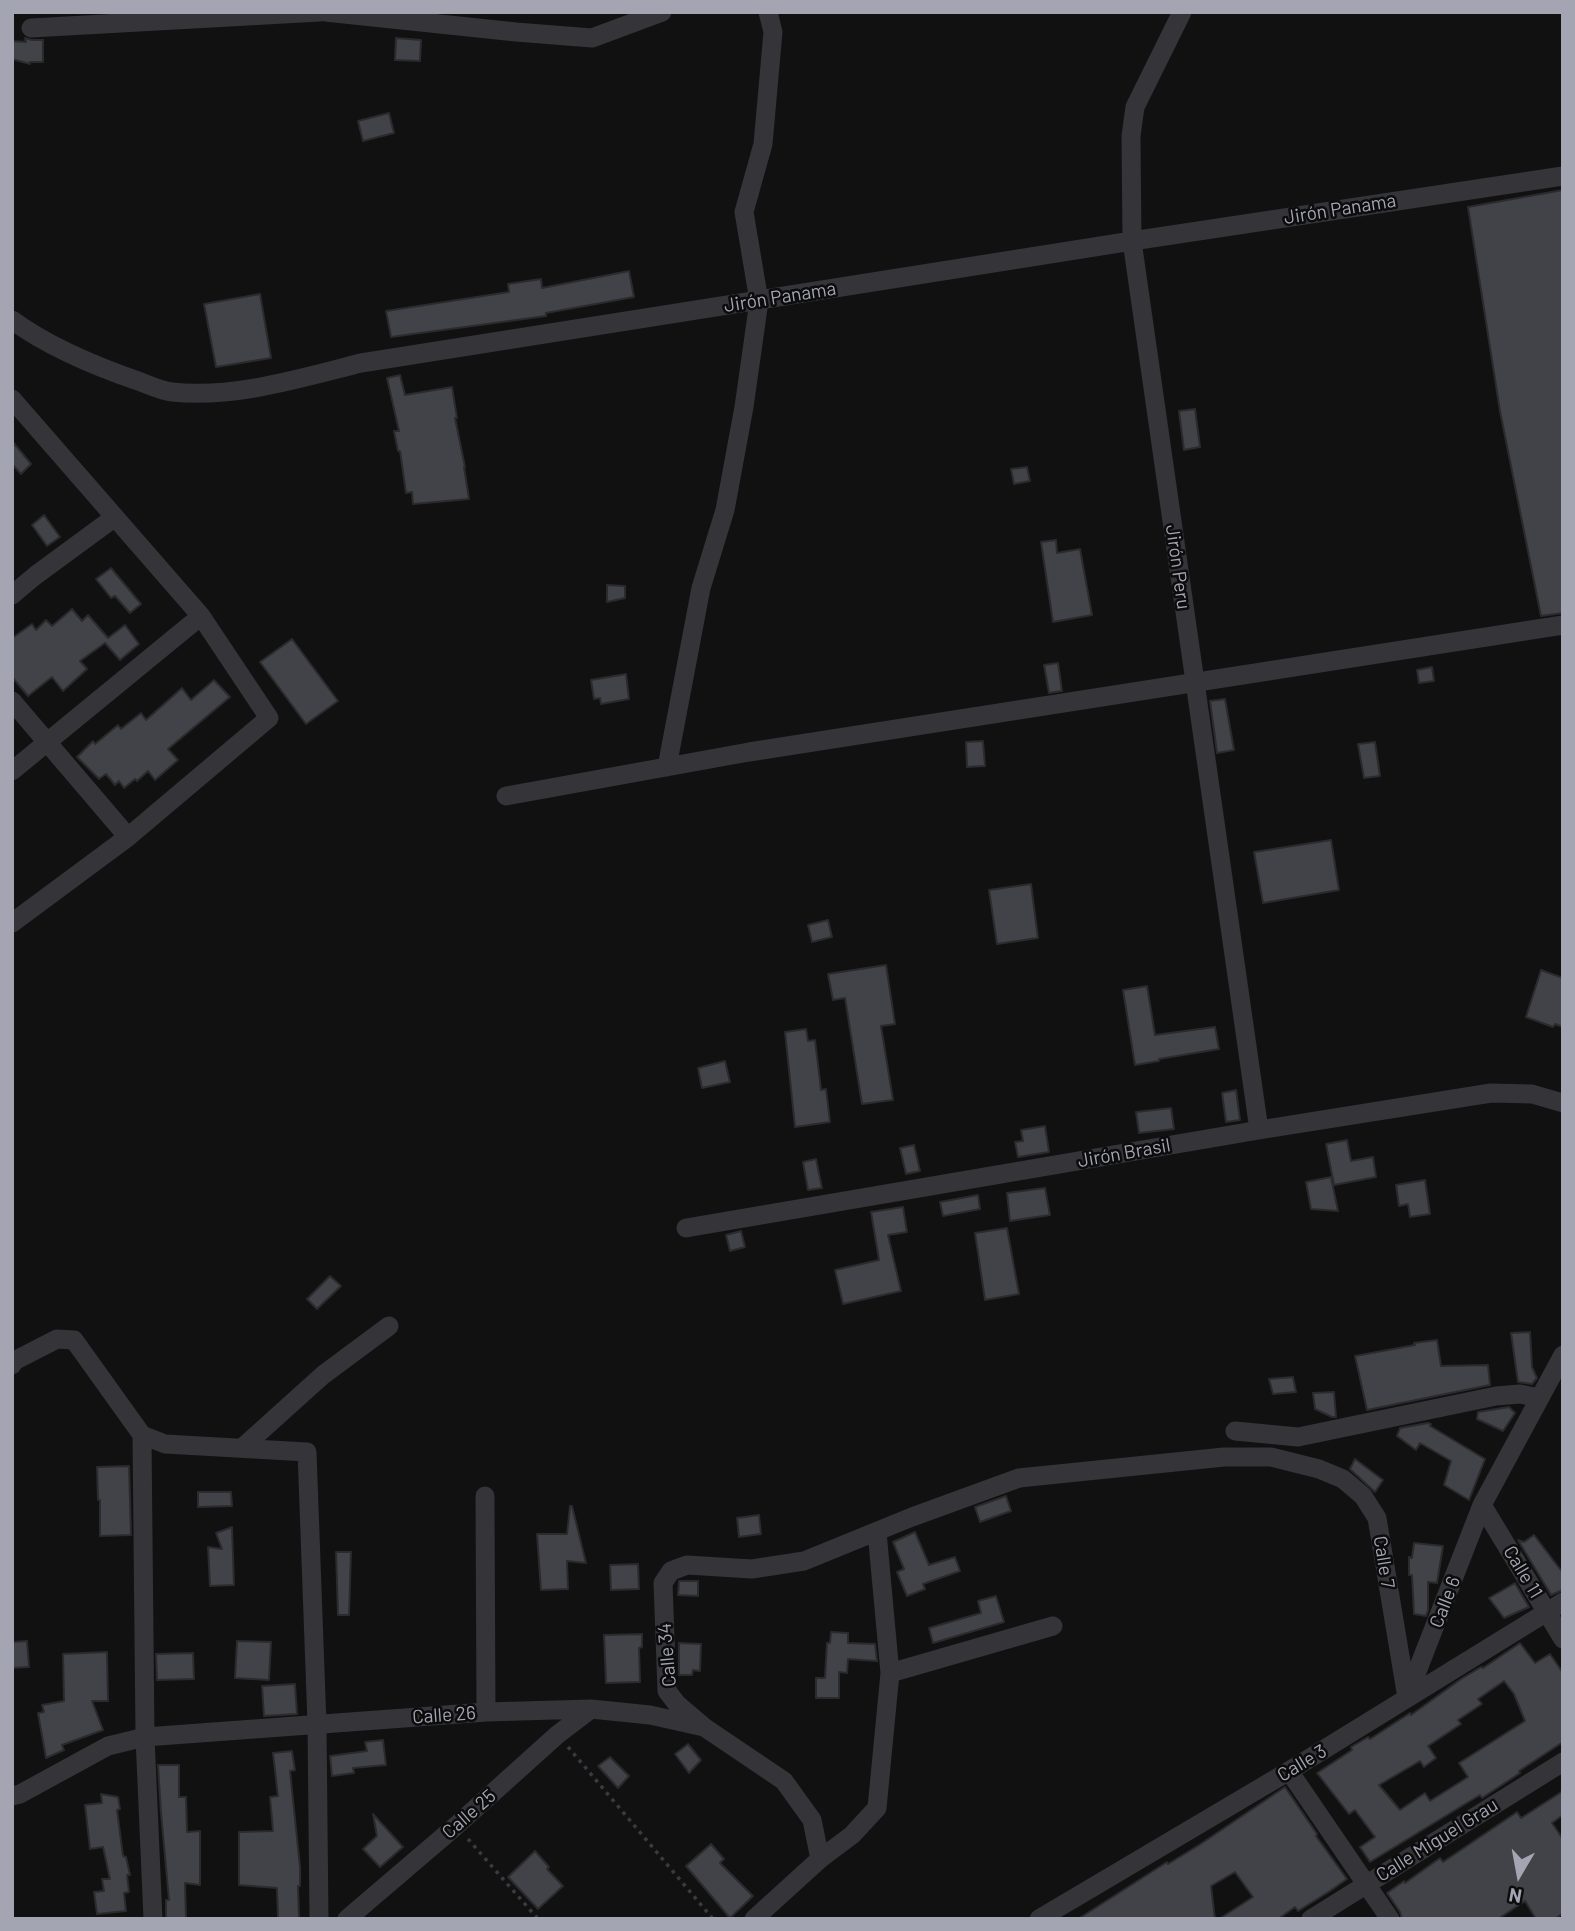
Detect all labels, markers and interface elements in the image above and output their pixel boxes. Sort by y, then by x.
street label: Jirón Panama [1282,189,1398,229]
street label: Jirón Panama [722,277,838,317]
street label: Jirón Peru [1161,523,1195,611]
street label: Jirón Brasil [1076,1134,1172,1172]
street label: Calle 7 [1369,1534,1399,1590]
street label: Calle 11 [1499,1542,1547,1602]
street label: Calle 6 [1425,1573,1465,1631]
street label: Calle 34 [653,1622,681,1688]
street label: Calle 26 [411,1701,477,1729]
street label: Calle 3 [1273,1739,1331,1787]
street label: Calle 25 [437,1784,501,1844]
street label: Calle Miguel Grau [1372,1793,1502,1887]
north arrow [1484,1840,1554,1910]
text: N [1507,1884,1523,1909]

